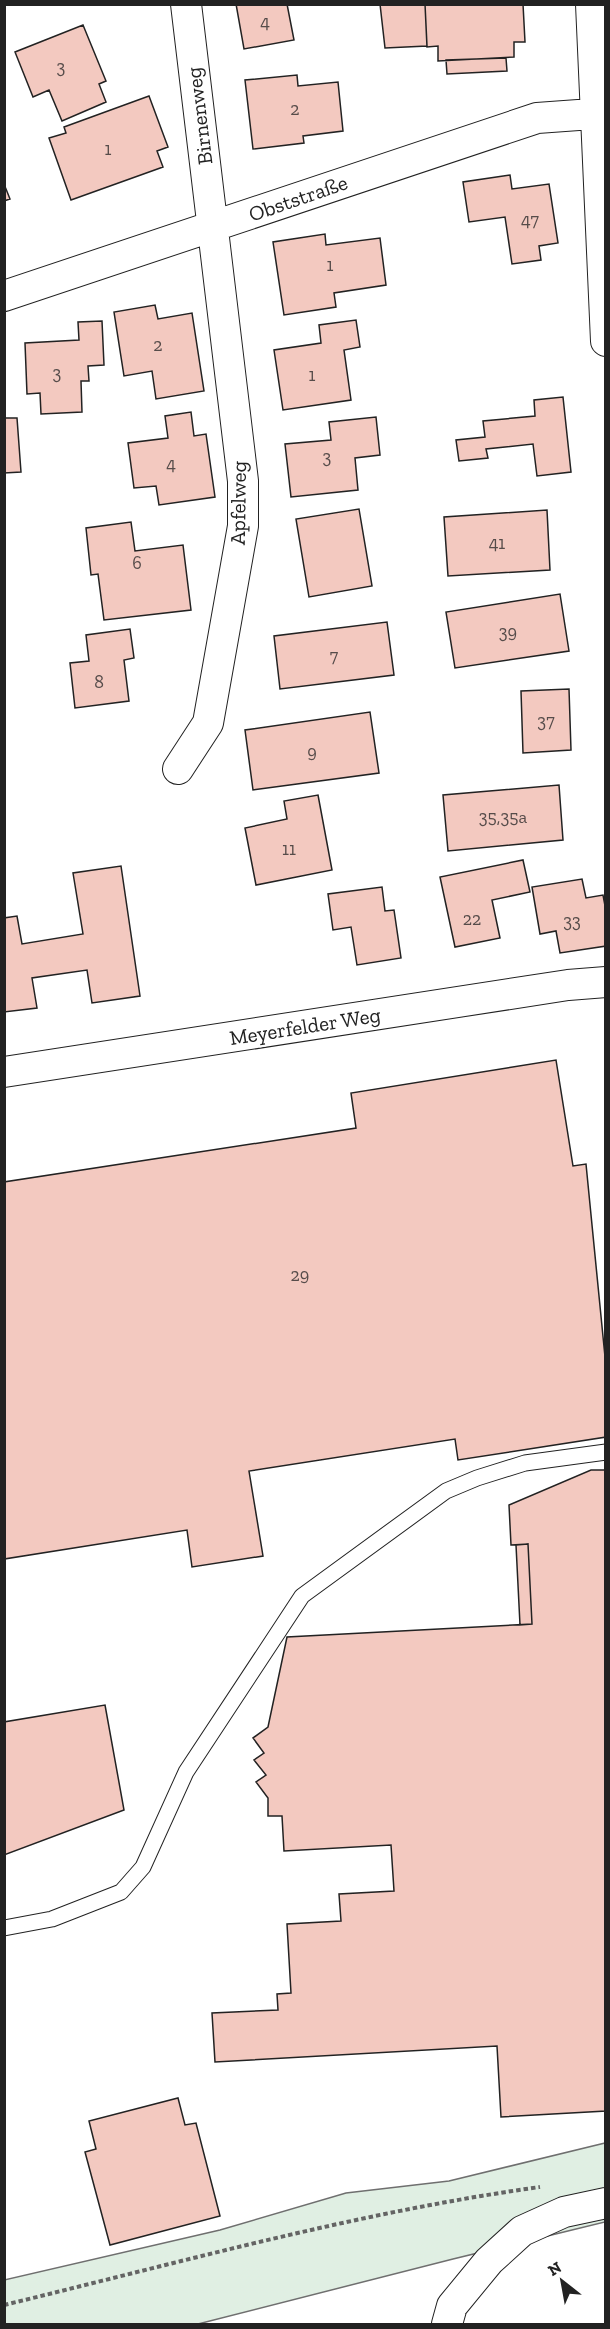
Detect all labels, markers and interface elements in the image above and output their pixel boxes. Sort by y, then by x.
house number: 4 [260,11,270,33]
house number: 3 [57,56,66,78]
street label: Birnenweg [181,65,217,166]
house number: 2 [290,98,300,120]
house number: 1 [105,138,112,160]
street label: Obststraße [245,169,351,227]
house number: 47 [521,209,539,231]
house number: 1 [327,254,334,276]
house number: 2 [153,334,163,356]
house number: 3 [53,362,62,384]
house number: 1 [309,364,316,386]
house number: 3 [323,446,332,468]
house number: 4 [166,453,176,475]
street label: Apfelweg [225,460,251,545]
house number: 41 [489,532,505,554]
house number: 6 [132,552,142,574]
house number: 39 [499,621,517,643]
house number: 7 [330,645,339,667]
house number: 8 [94,671,104,693]
house number: 37 [537,710,555,732]
house number: 9 [307,741,317,763]
house number: 35,35a [479,806,527,828]
house number: 11 [282,838,296,860]
house number: 22 [463,908,481,930]
house number: 33 [563,910,581,932]
street label: Meyerfelder Weg [228,1002,383,1050]
house number: 29 [291,1264,309,1286]
north arrow [532,2251,592,2311]
text: N [544,2257,565,2280]

